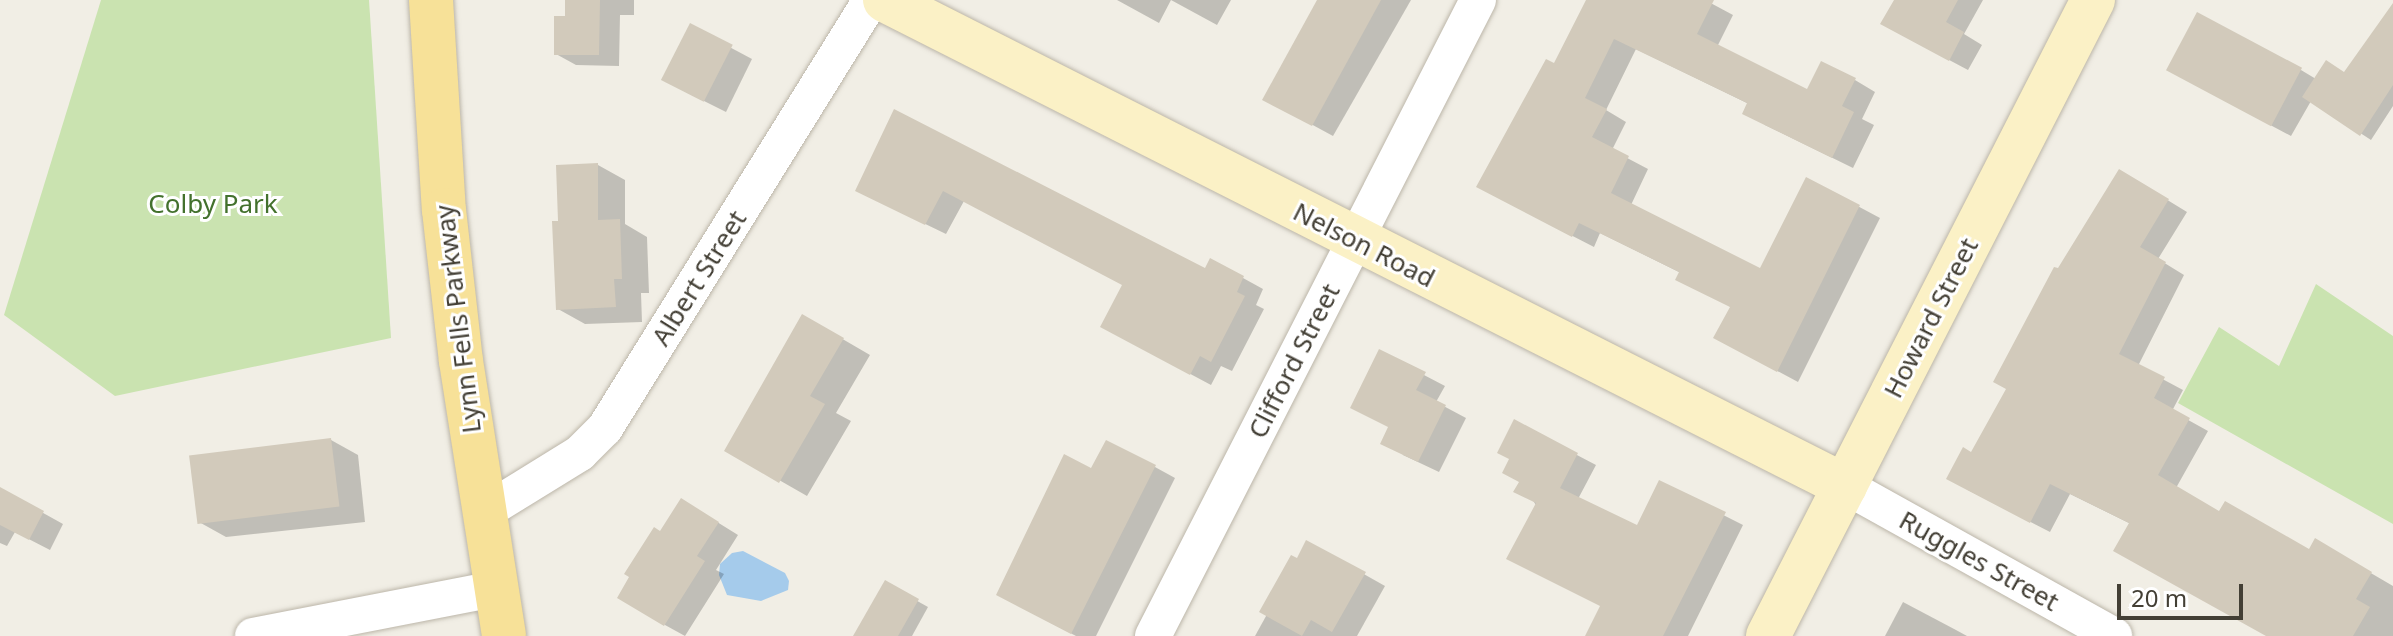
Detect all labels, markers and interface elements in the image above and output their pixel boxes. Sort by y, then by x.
park label: Colby Park [148,188,278,220]
street label: Nelson Road [1288,196,1440,294]
street label: Lynn Fells Parkway [429,203,487,435]
street label: Albert Street [645,205,753,351]
street label: Howard Street [1877,233,1985,403]
street label: Clifford Street [1242,279,1346,443]
street label: Ruggles Street [1894,504,2064,618]
scale bar [2121,568,2247,618]
text: 20 m [2131,581,2187,614]

